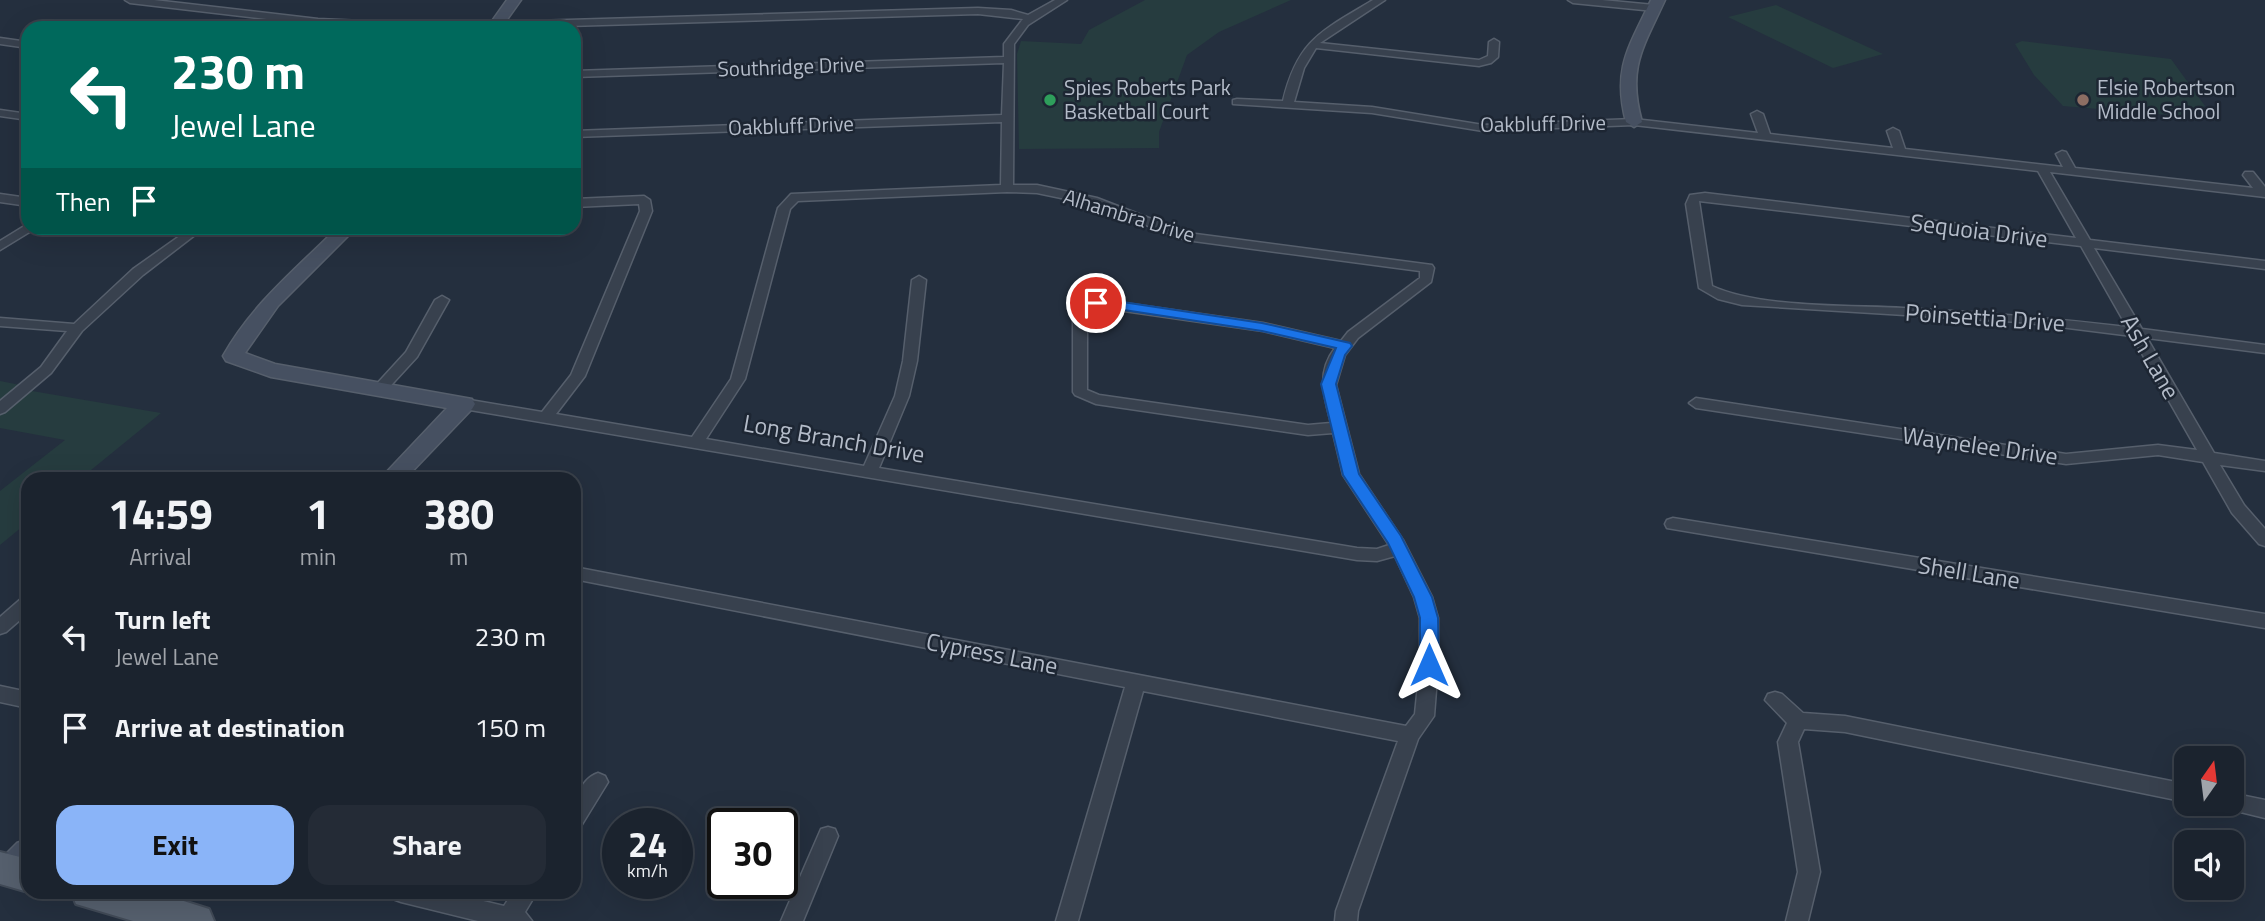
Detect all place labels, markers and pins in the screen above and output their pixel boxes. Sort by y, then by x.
place label: Spies Roberts Park Basketball Court [1064,71,1231,127]
place label: Elsie Robertson Middle School [2097,71,2235,127]
marker: Spies Roberts Park Basketball Court [1042,92,1058,108]
marker: Elsie Robertson Middle School [2075,92,2091,108]
pin [1066,273,1126,333]

